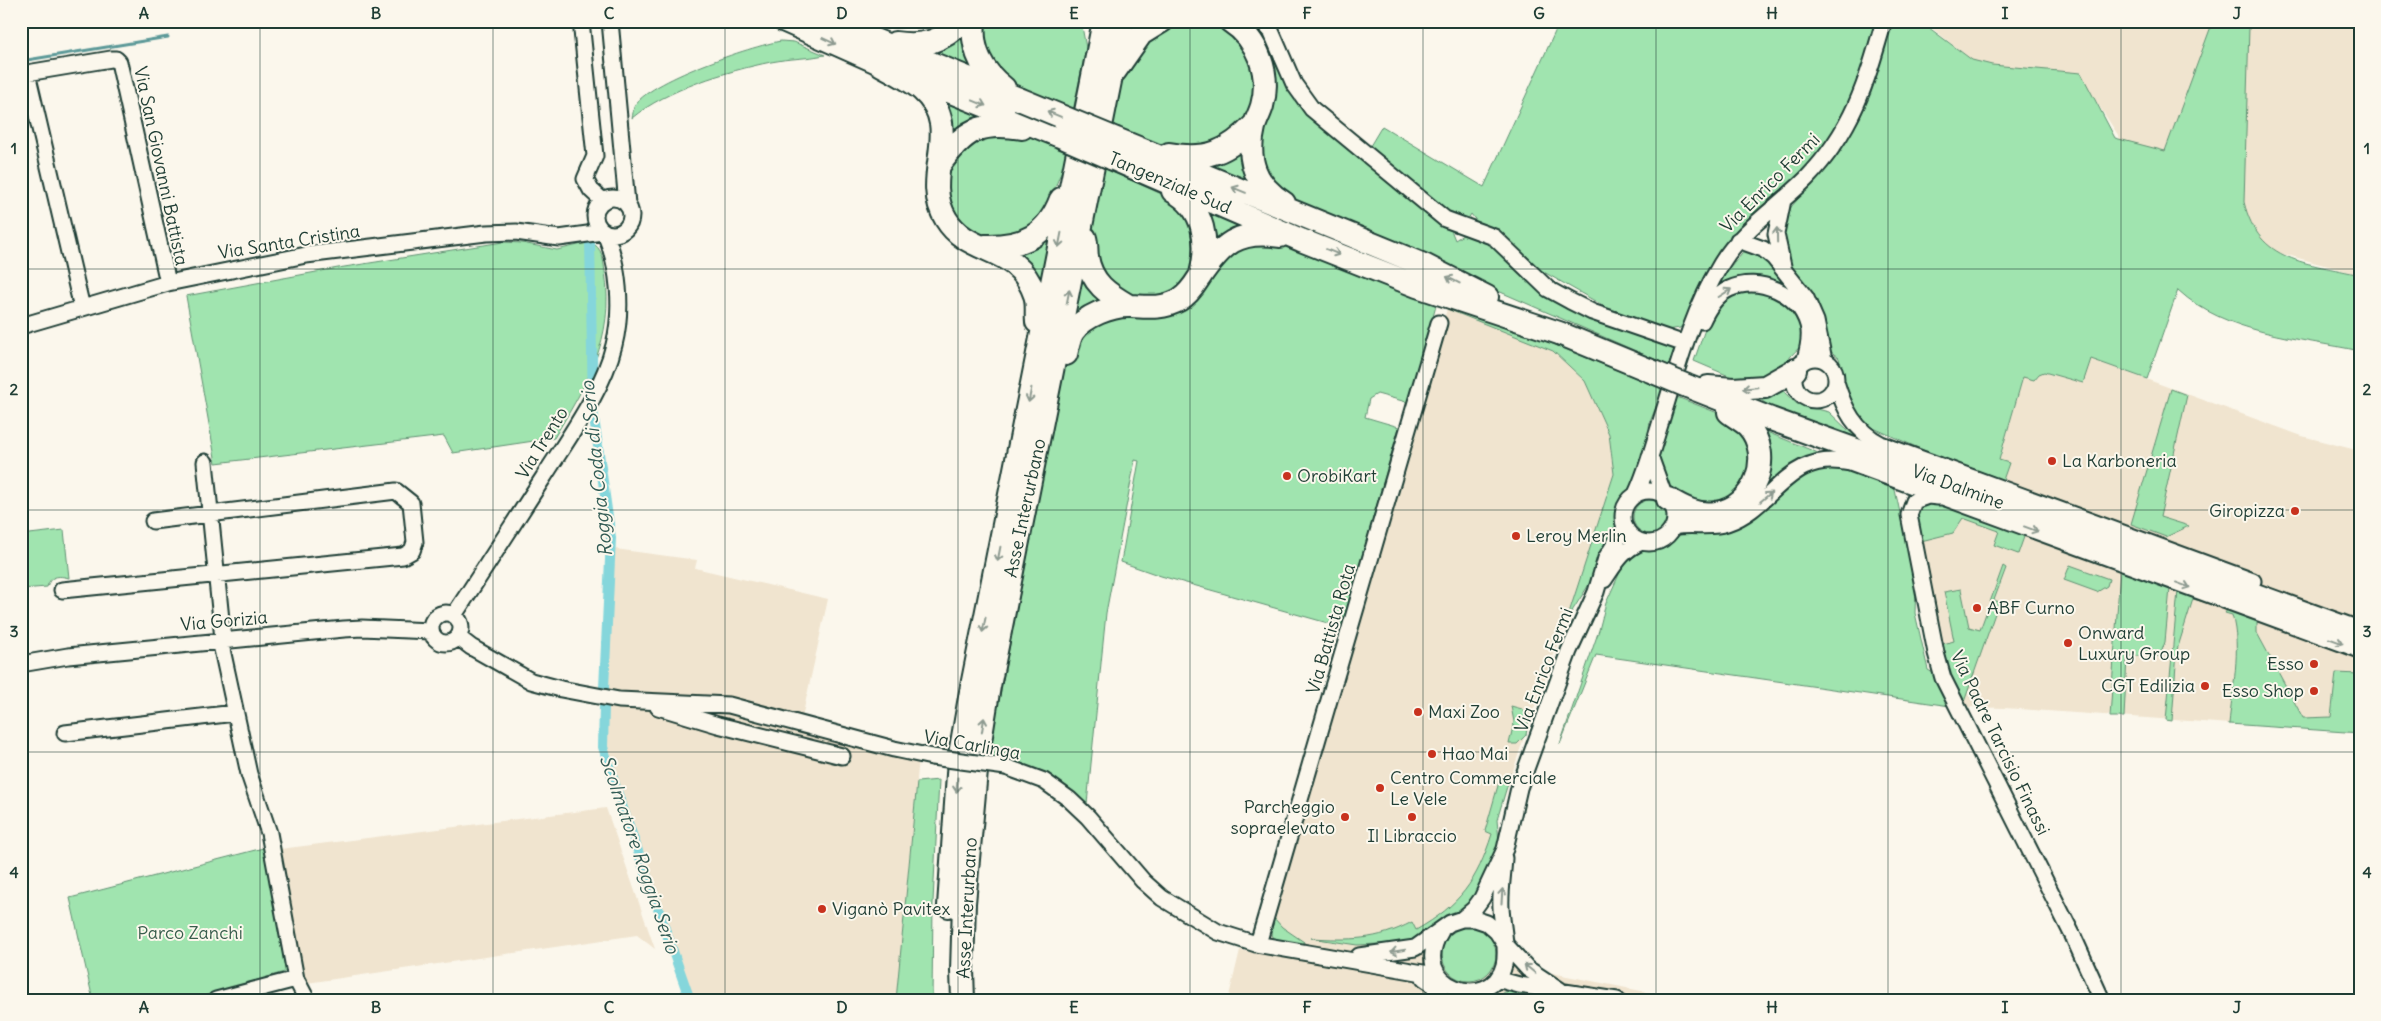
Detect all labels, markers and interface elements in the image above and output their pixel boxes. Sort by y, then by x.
text: A [139,3,149,23]
text: B [371,3,382,23]
text: C [604,3,615,23]
text: D [836,3,848,23]
text: E [1069,3,1079,23]
text: F [1302,3,1312,23]
text: G [1533,3,1545,23]
text: H [1766,3,1778,23]
text: I [2002,3,2009,23]
text: J [2233,3,2242,23]
one-way arrow [821,36,836,46]
street label: Via San Giovanni Battista [129,64,194,267]
one-way arrow [972,100,987,109]
one-way arrow [1047,109,1062,118]
street label: Via Enrico Fermi [1715,128,1824,237]
text: 1 [11,138,17,158]
text: 1 [2364,138,2370,158]
street label: Tangenziale Sud [1105,146,1235,219]
one-way arrow [1232,185,1247,195]
street label: Via Santa Cristina [216,219,361,264]
one-way arrow [1772,228,1782,244]
one-way arrow [1055,231,1065,247]
one-way arrow [1324,248,1340,257]
one-way arrow [1446,275,1461,284]
one-way arrow [1718,287,1732,297]
one-way arrow [1063,289,1073,305]
text: 2 [10,379,19,399]
water label: Roggia Coda di Serio [575,379,617,558]
text: 2 [2363,379,2372,399]
one-way arrow [1742,384,1758,393]
one-way arrow [1025,386,1035,402]
street label: Via Trento [510,402,573,483]
street label: Asse Interurbano [999,436,1050,579]
place label: La Karboneria [2062,449,2177,472]
marker: La Karboneria [2046,455,2058,467]
street label: Via Dalmine [1909,459,2008,514]
place label: OrobiKart [1297,464,1377,487]
marker: OrobiKart [1281,470,1293,482]
one-way arrow [1759,491,1772,502]
place label: Giropizza [2209,499,2285,522]
marker: Giropizza [2289,505,2301,517]
place label: Leroy Merlin [1526,524,1627,547]
one-way arrow [2023,525,2038,534]
marker: Leroy Merlin [1510,530,1522,542]
one-way arrow [994,546,1003,562]
street label: Via Battista Rota [1301,561,1360,697]
one-way arrow [2175,581,2191,590]
place label: ABF Curno [1987,596,2075,619]
marker: ABF Curno [1971,602,1983,614]
street label: Via Enrico Fermi [1509,604,1578,735]
street label: Via Gorizia [179,605,268,636]
one-way arrow [979,617,988,633]
text: 3 [9,621,19,641]
place label: Onward Luxury Group [2078,621,2190,665]
text: 3 [2362,621,2372,641]
marker: Onward Luxury Group [2062,637,2074,649]
one-way arrow [2328,637,2343,646]
street label: Via Padre Tarcisio Finassi [1946,647,2055,839]
place label: Esso [2267,652,2304,675]
marker: Esso [2308,658,2320,670]
place label: CGT Edilizia [2101,674,2195,697]
place label: Esso Shop [2222,679,2304,702]
marker: CGT Edilizia [2199,680,2211,692]
marker: Esso Shop [2308,685,2320,697]
place label: Maxi Zoo [1428,700,1500,723]
marker: Maxi Zoo [1412,706,1424,718]
one-way arrow [978,717,988,733]
street label: Via Carlinga [922,725,1022,764]
place label: Hao Mai [1442,742,1508,765]
marker: Hao Mai [1426,748,1438,760]
water label: Scolmatore Roggia Serio [595,752,686,958]
place label: Centro Commerciale Le Vele [1390,766,1556,810]
one-way arrow [953,777,962,793]
marker: Centro Commerciale Le Vele [1374,782,1386,794]
place label: Parcheggio sopraelevato [1231,795,1335,839]
marker: Parcheggio sopraelevato [1339,811,1351,823]
marker: Il Libraccio [1406,811,1418,823]
place label: Il Libraccio [1367,824,1457,847]
street label: Asse Interurbano [951,837,982,979]
text: 4 [9,862,19,882]
text: 4 [2362,862,2372,882]
one-way arrow [1497,888,1506,904]
place label: Viganò Pavitex [832,897,950,920]
marker: Viganò Pavitex [816,903,828,915]
park label: Parco Zanchi [137,921,243,944]
one-way arrow [1390,946,1406,956]
one-way arrow [1524,964,1537,975]
text: A [139,997,149,1017]
text: B [371,997,382,1017]
text: C [604,997,615,1017]
text: D [836,997,848,1017]
text: E [1069,997,1079,1017]
text: F [1302,997,1312,1017]
text: G [1533,997,1545,1017]
text: H [1766,997,1778,1017]
text: I [2002,997,2009,1017]
text: J [2233,997,2242,1017]

